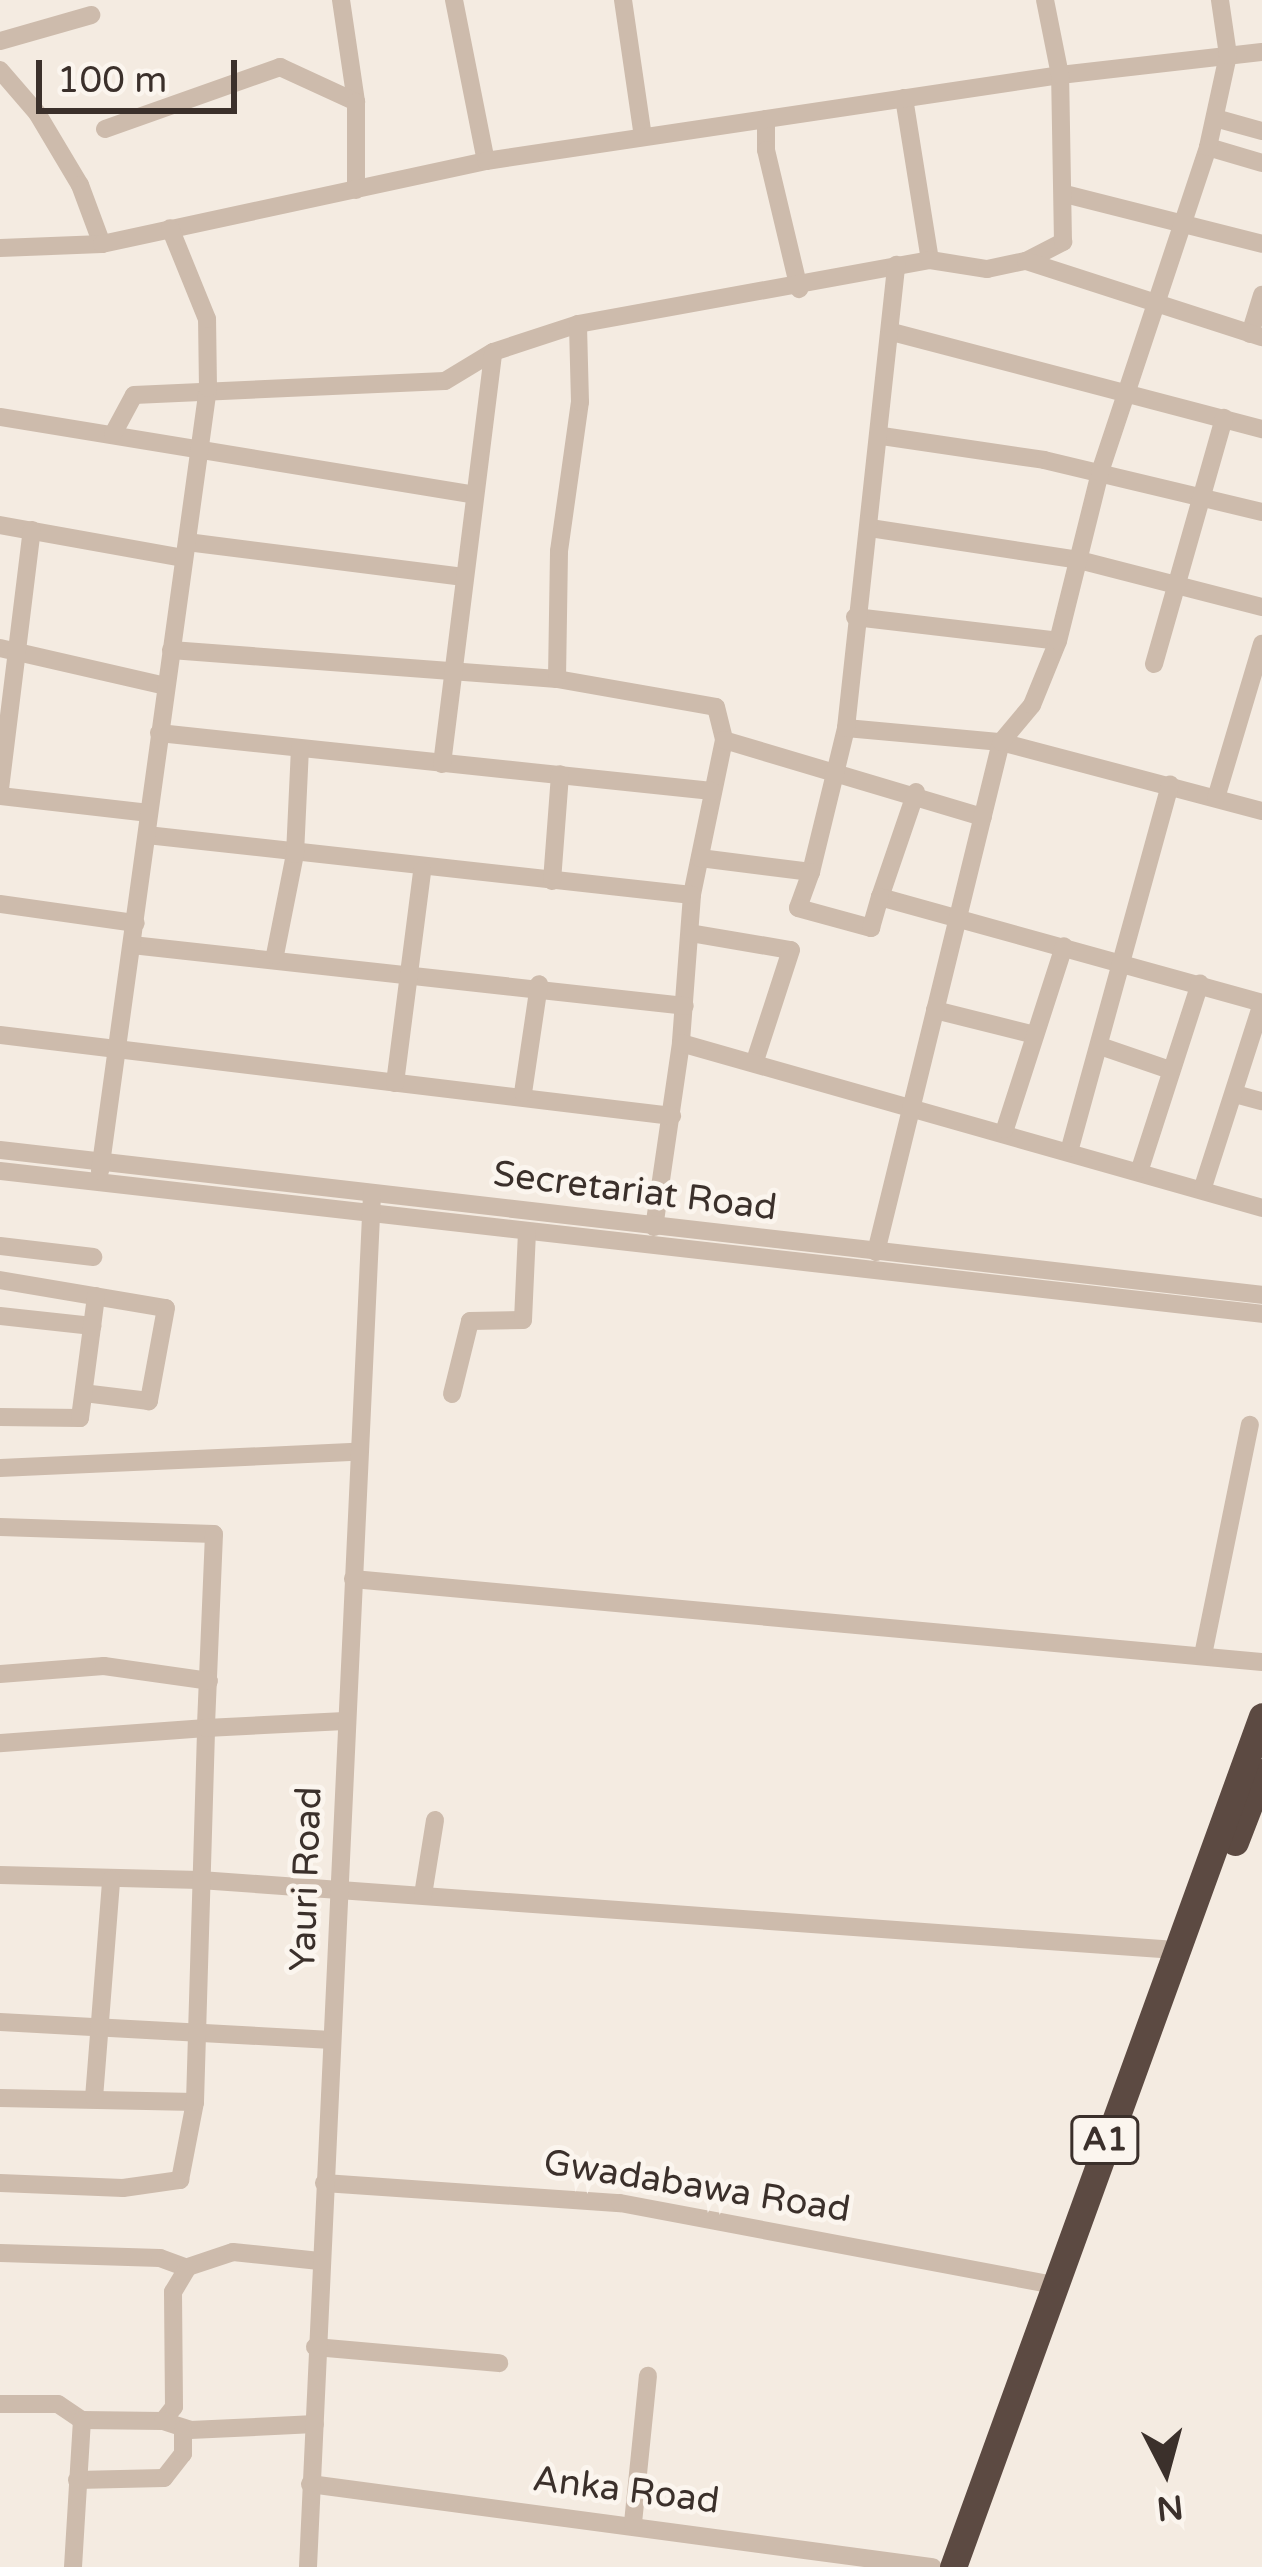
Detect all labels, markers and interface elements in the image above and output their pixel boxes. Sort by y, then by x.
scale bar [42,36,243,110]
text: 100 m [57,59,167,102]
street label: Secretariat Road [491,1152,779,1230]
street label: Yauri Road [281,1786,331,1972]
road number: A1 [1069,2113,1141,2167]
street label: Gwadabawa Road [541,2140,853,2232]
north arrow [1106,2411,1226,2531]
street label: Anka Road [530,2457,722,2523]
text: N [1155,2487,1185,2528]

